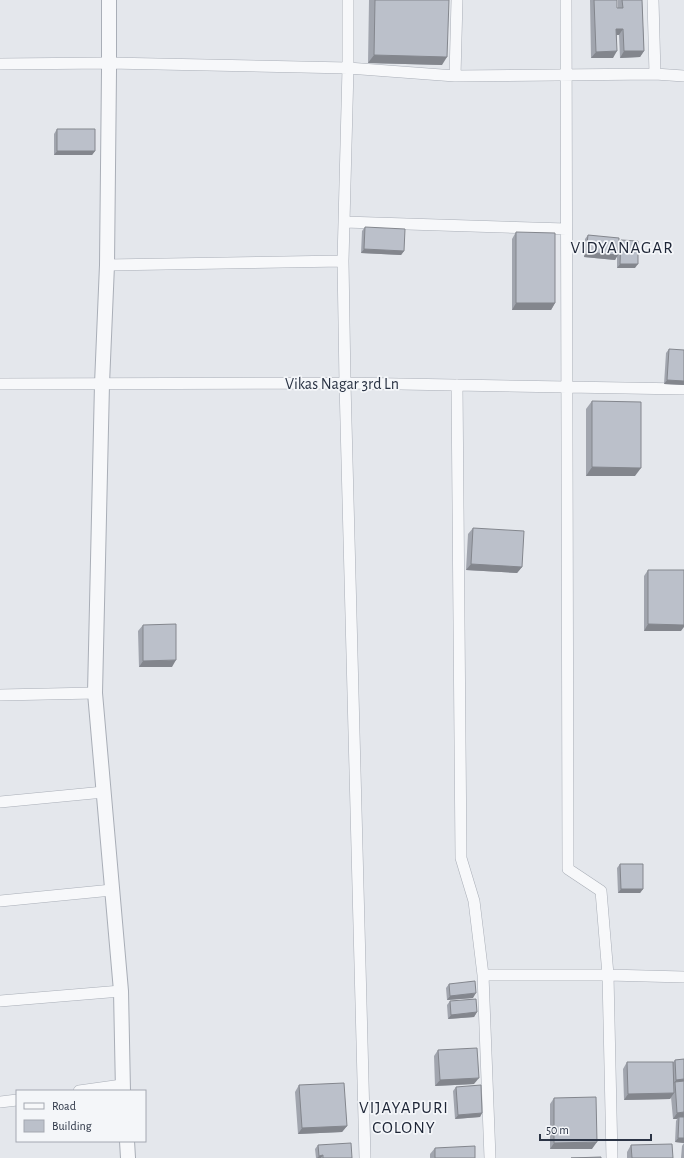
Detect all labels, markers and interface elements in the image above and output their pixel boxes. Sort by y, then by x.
district label: VIDYANAGAR [570,239,674,256]
street label: Vikas Nagar 3rd Ln [285,376,399,392]
legend [16,1090,146,1142]
district label: VIJAYAPURI COLONY [359,1099,449,1136]
text: Road [52,1100,76,1112]
scale bar [540,1116,651,1142]
text: Building [52,1120,92,1132]
text: 50 m [546,1124,569,1136]

